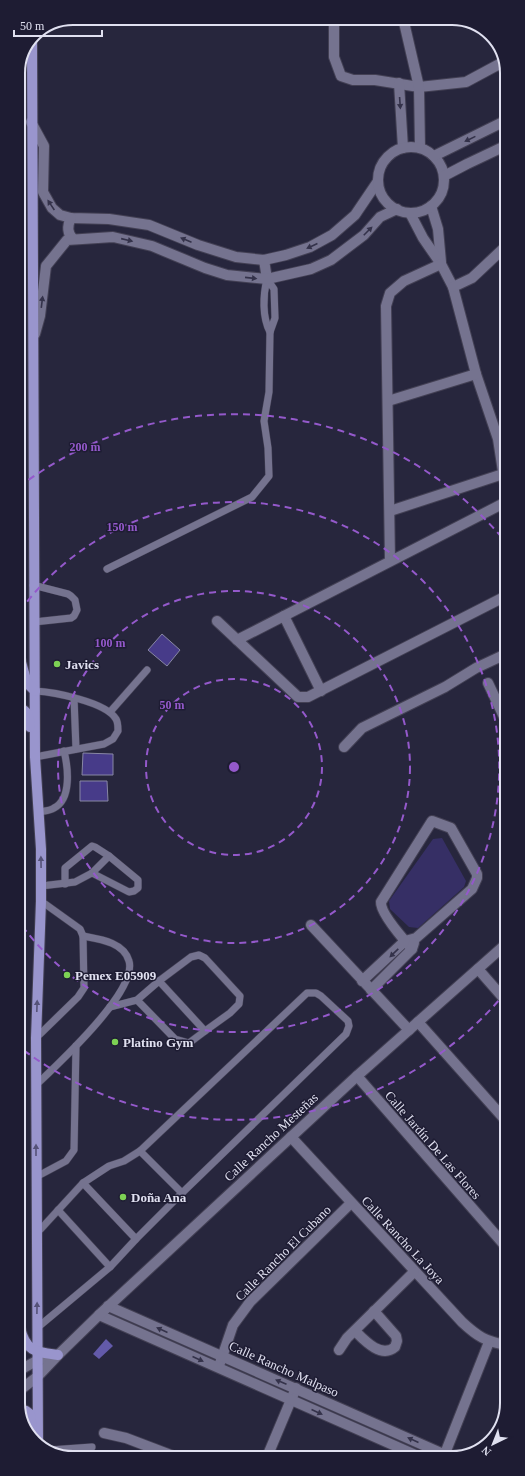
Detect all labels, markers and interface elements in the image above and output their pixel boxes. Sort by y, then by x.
scale bar [14,12,102,38]
text: 50 m [20,19,45,33]
one-way arrow [397,97,404,109]
one-way arrow [464,136,476,142]
one-way arrow [47,200,55,210]
one-way arrow [363,226,373,236]
one-way arrow [180,237,192,243]
one-way arrow [121,238,134,244]
one-way arrow [306,243,317,249]
one-way arrow [245,274,257,281]
one-way arrow [39,295,45,308]
text: 200 m [70,440,101,454]
text: 150 m [107,520,138,534]
text: 100 m [95,636,126,650]
place label: Javics [65,657,99,672]
marker: Javics [52,659,62,669]
text: 50 m [160,698,185,712]
centre of rings [227,760,241,774]
one-way arrow [38,855,44,868]
one-way arrow [389,948,399,957]
place label: Pemex E05909 [75,968,157,983]
marker: Pemex E05909 [62,970,72,980]
one-way arrow [34,1000,41,1012]
place label: Platino Gym [123,1035,194,1050]
marker: Platino Gym [110,1037,120,1047]
street label: Calle Jardín De Las Flores [382,1088,484,1202]
street label: Calle Rancho Mesteñas [221,1090,321,1184]
one-way arrow [33,1143,39,1156]
place label: Doña Ana [131,1190,187,1205]
marker: Doña Ana [118,1192,128,1202]
street label: Calle Rancho La Joya [358,1193,448,1287]
street label: Calle Rancho El Cubano [232,1202,334,1304]
one-way arrow [34,1301,40,1314]
one-way arrow [156,1327,168,1333]
street label: Calle Rancho Malpaso [227,1338,341,1400]
one-way arrow [193,1356,204,1362]
one-way arrow [276,1379,287,1385]
one-way arrow [312,1409,324,1415]
north arrow [473,1424,513,1464]
one-way arrow [406,1437,418,1443]
text: N [479,1444,493,1458]

